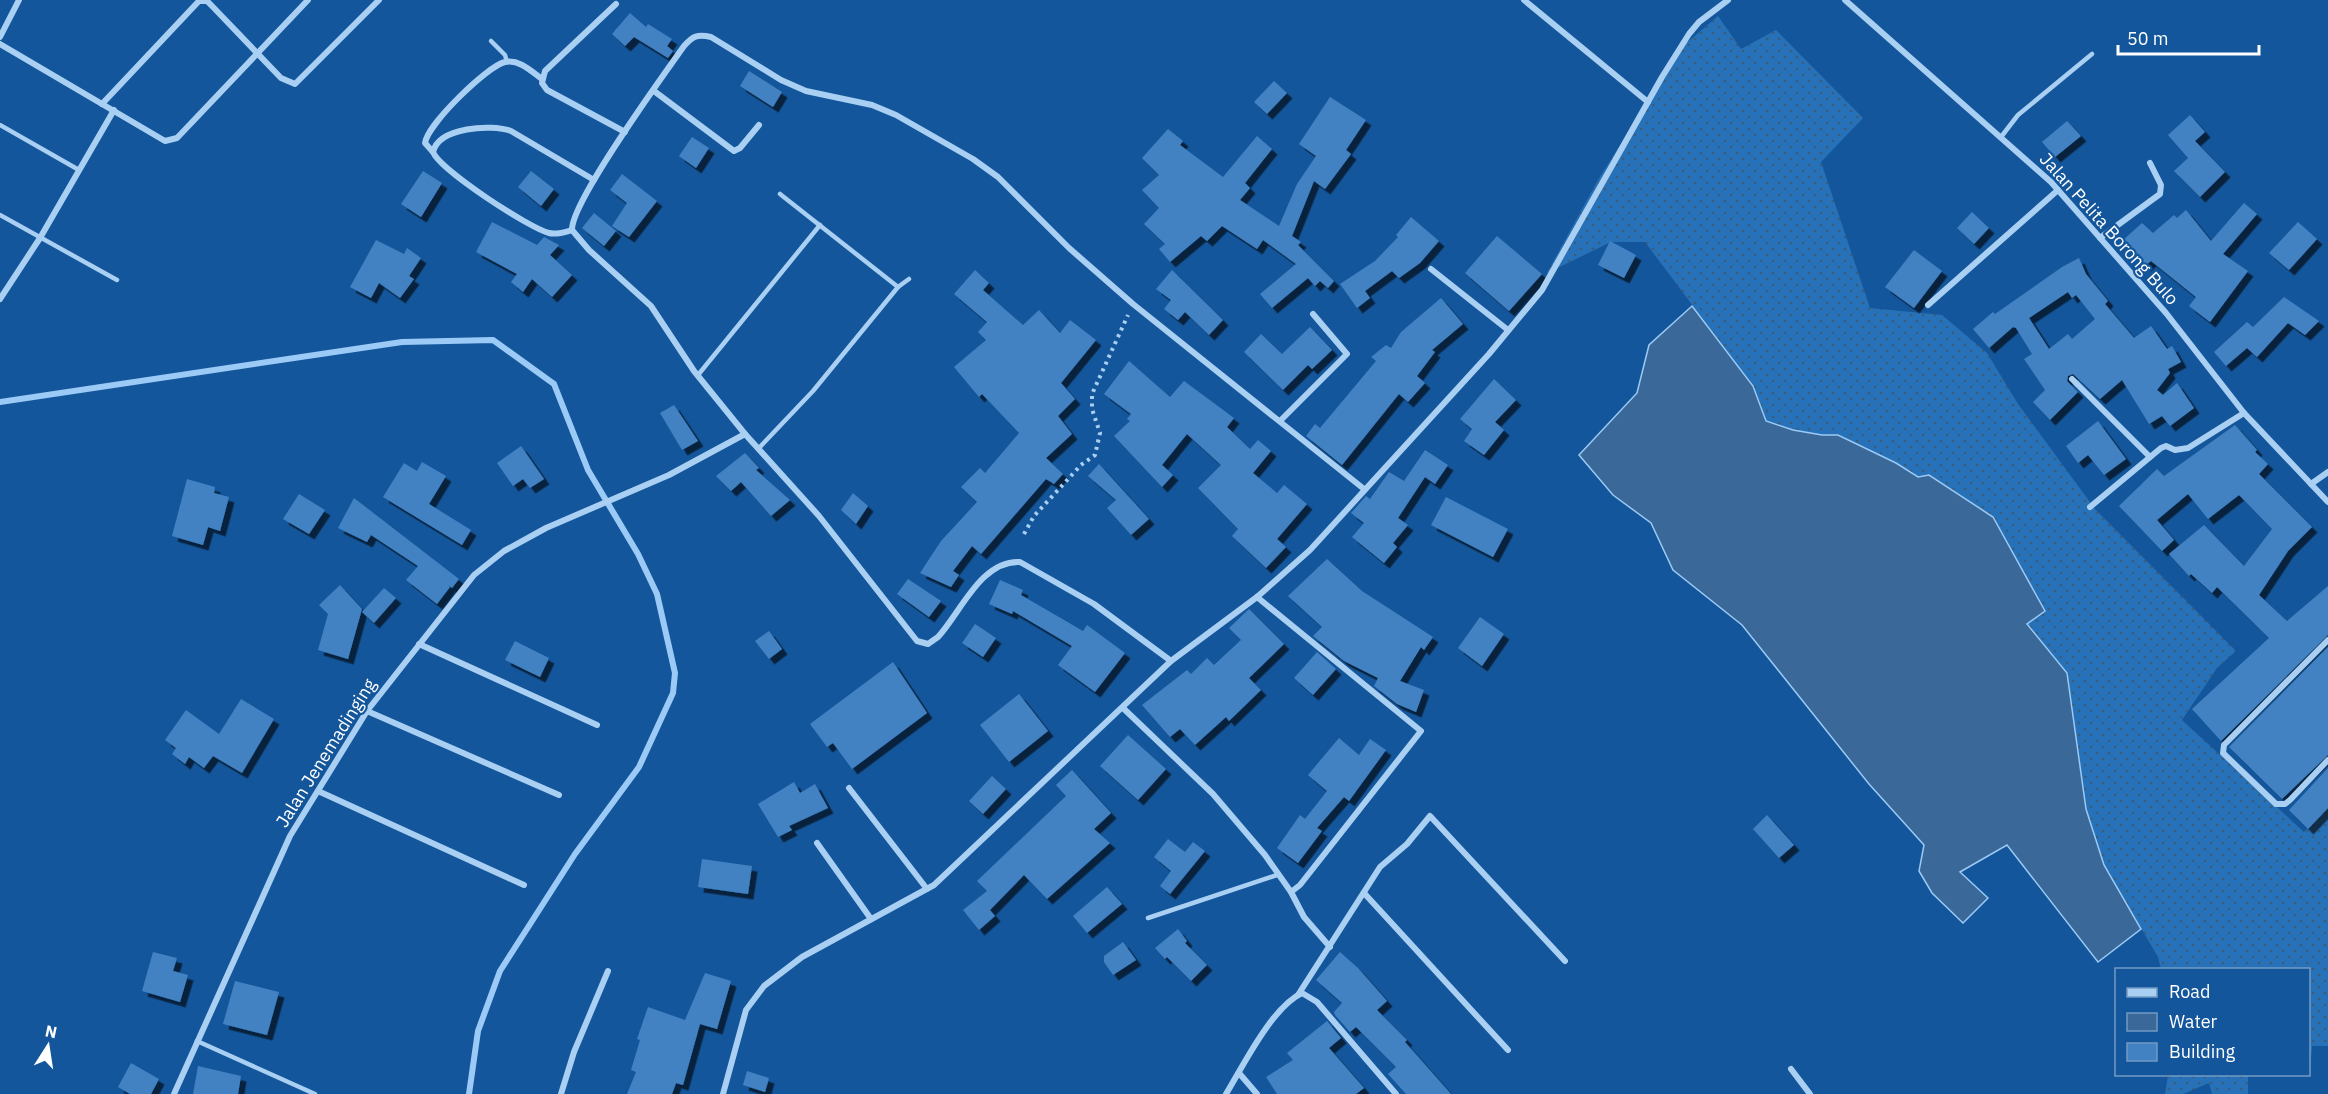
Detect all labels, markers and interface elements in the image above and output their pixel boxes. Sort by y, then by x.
scale bar [2118,18,2259,56]
text: 50 m [2127,27,2169,50]
street label: Jalan Pelita Borong Bulo [2035,148,2184,310]
street label: Jalan Jenemadinging [270,674,381,831]
legend [2115,968,2310,1076]
text: Road [2169,980,2210,1003]
text: Water [2169,1010,2218,1033]
north arrow [18,1016,78,1076]
text: N [43,1020,59,1042]
text: Building [2169,1040,2236,1063]

